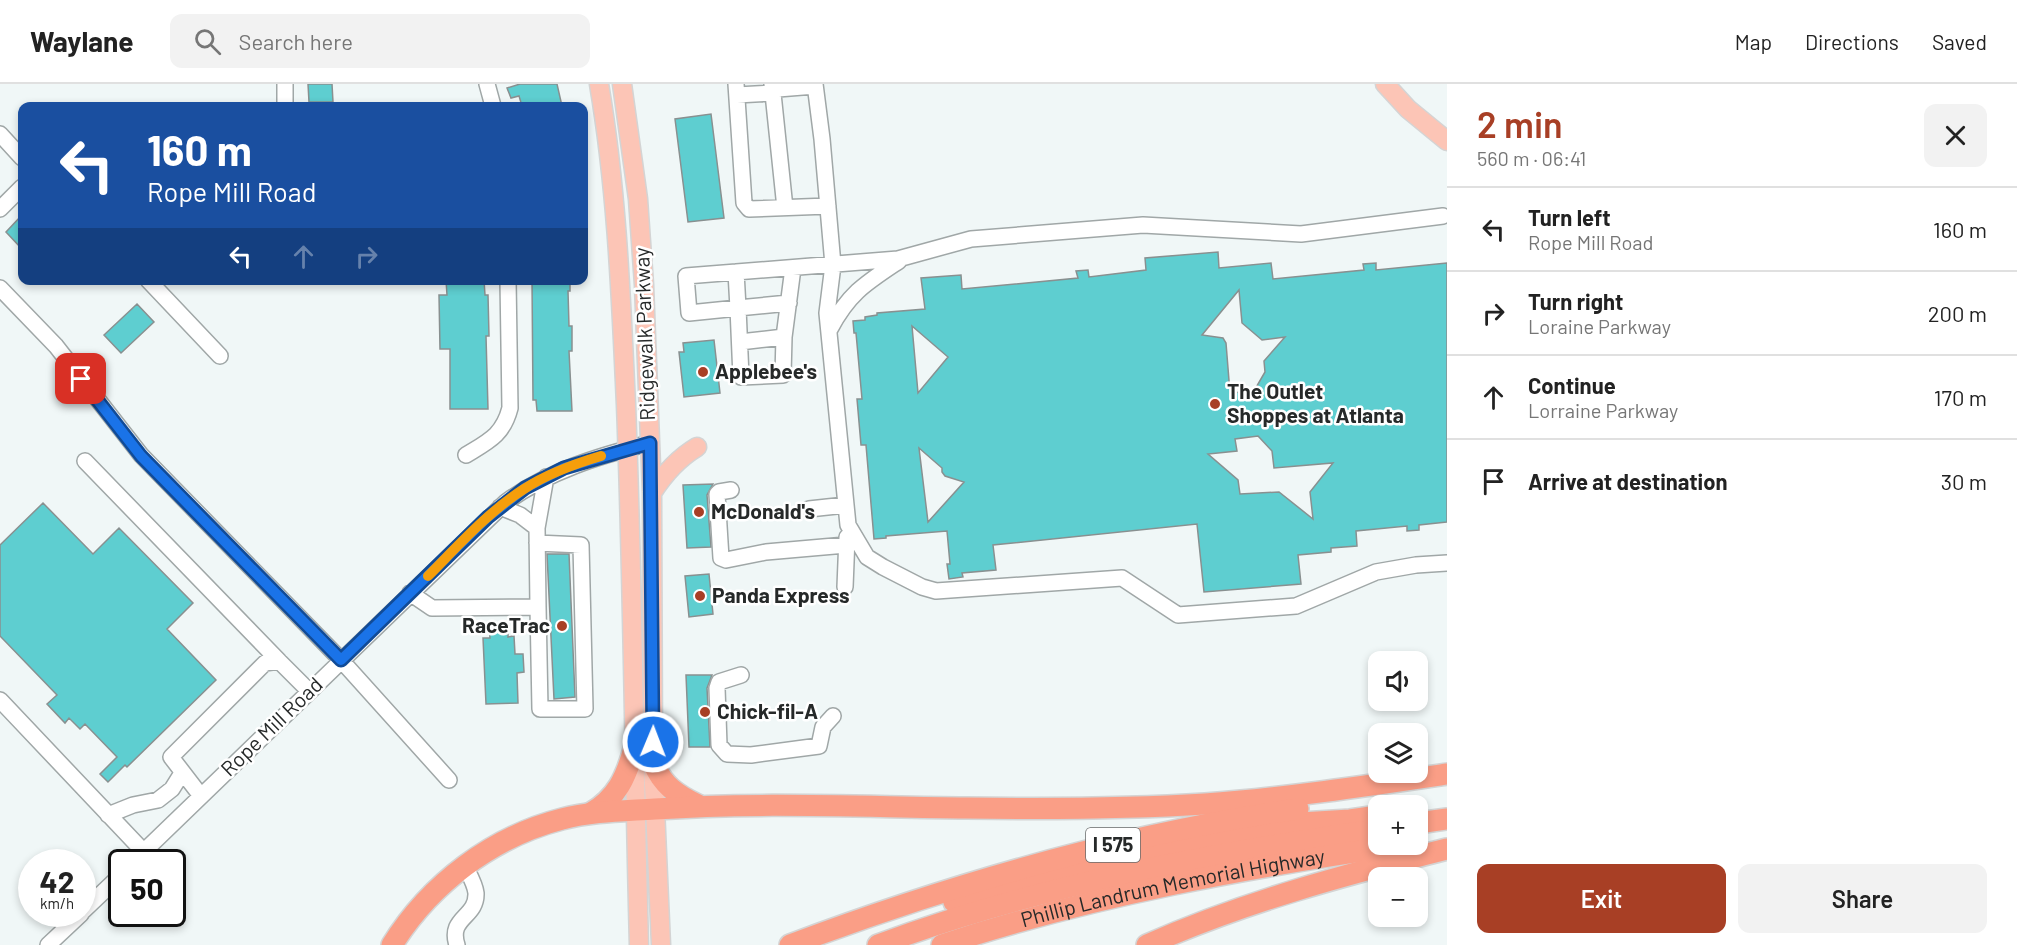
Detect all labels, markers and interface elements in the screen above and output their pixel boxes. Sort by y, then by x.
search box [170,14,590,68]
text: Waylane [30,24,134,58]
icon: search [191,25,224,58]
text: Search here [239,28,353,54]
text: Map [1735,29,1772,54]
text: Directions [1805,29,1899,54]
text: Saved [1932,29,1987,54]
text: 2 min [1477,102,1563,145]
button: close [1924,104,1987,167]
text: 160 m [147,124,252,174]
icon: left [48,126,126,204]
text: 560 m · 06:41 [1477,146,1586,170]
text: Rope Mill Road [147,175,316,207]
text: Turn left [1528,204,1611,230]
icon: left [1477,213,1510,246]
text: 160 m [1933,216,1987,242]
text: Rope Mill Road [1528,230,1653,254]
icon: left [224,240,257,273]
icon: ahead [287,240,320,273]
icon: right [350,240,383,273]
street label: Ridgewalk Parkway [628,247,659,421]
text: Turn right [1528,288,1623,314]
icon: right [1477,297,1510,330]
text: 200 m [1928,300,1987,326]
text: Loraine Parkway [1528,314,1671,338]
pin [55,353,106,404]
place label: Applebee's [715,358,817,383]
icon: arrive [64,362,97,395]
marker: Applebee's [696,365,710,379]
text: Continue [1528,372,1616,398]
place label: The Outlet Shoppes at Atlanta [1227,378,1404,427]
icon: ahead [1477,381,1510,414]
text: 170 m [1934,384,1987,410]
marker: The Outlet Shoppes at Atlanta [1208,397,1222,411]
text: Lorraine Parkway [1528,398,1678,422]
icon: arrive [1477,465,1510,498]
text: Arrive at destination [1528,468,1727,494]
text: 30 m [1941,468,1987,494]
place label: McDonald's [711,498,815,523]
marker: McDonald's [692,505,706,519]
place label: Panda Express [712,582,850,607]
marker: Panda Express [693,589,707,603]
place label: RaceTrac [462,612,550,637]
marker: RaceTrac [555,619,569,633]
map controls [1368,651,1428,927]
button: sound [1368,651,1428,711]
street label: Rope Mill Road [215,671,327,781]
place label: Chick-fil-A [717,698,818,723]
marker: Chick-fil-A [698,705,712,719]
position arrow [621,710,685,774]
button: layers [1368,723,1428,783]
button: + [1368,795,1428,855]
road number: I 575 [1086,828,1140,862]
street label: Phillip Landrum Memorial Highway [1018,843,1327,931]
speed limit sign: 50 [108,849,186,927]
text: 42 [40,863,74,899]
button: Exit [1477,864,1726,933]
button: Share [1738,864,1987,933]
button: − [1368,867,1428,927]
text: km/h [40,894,74,912]

